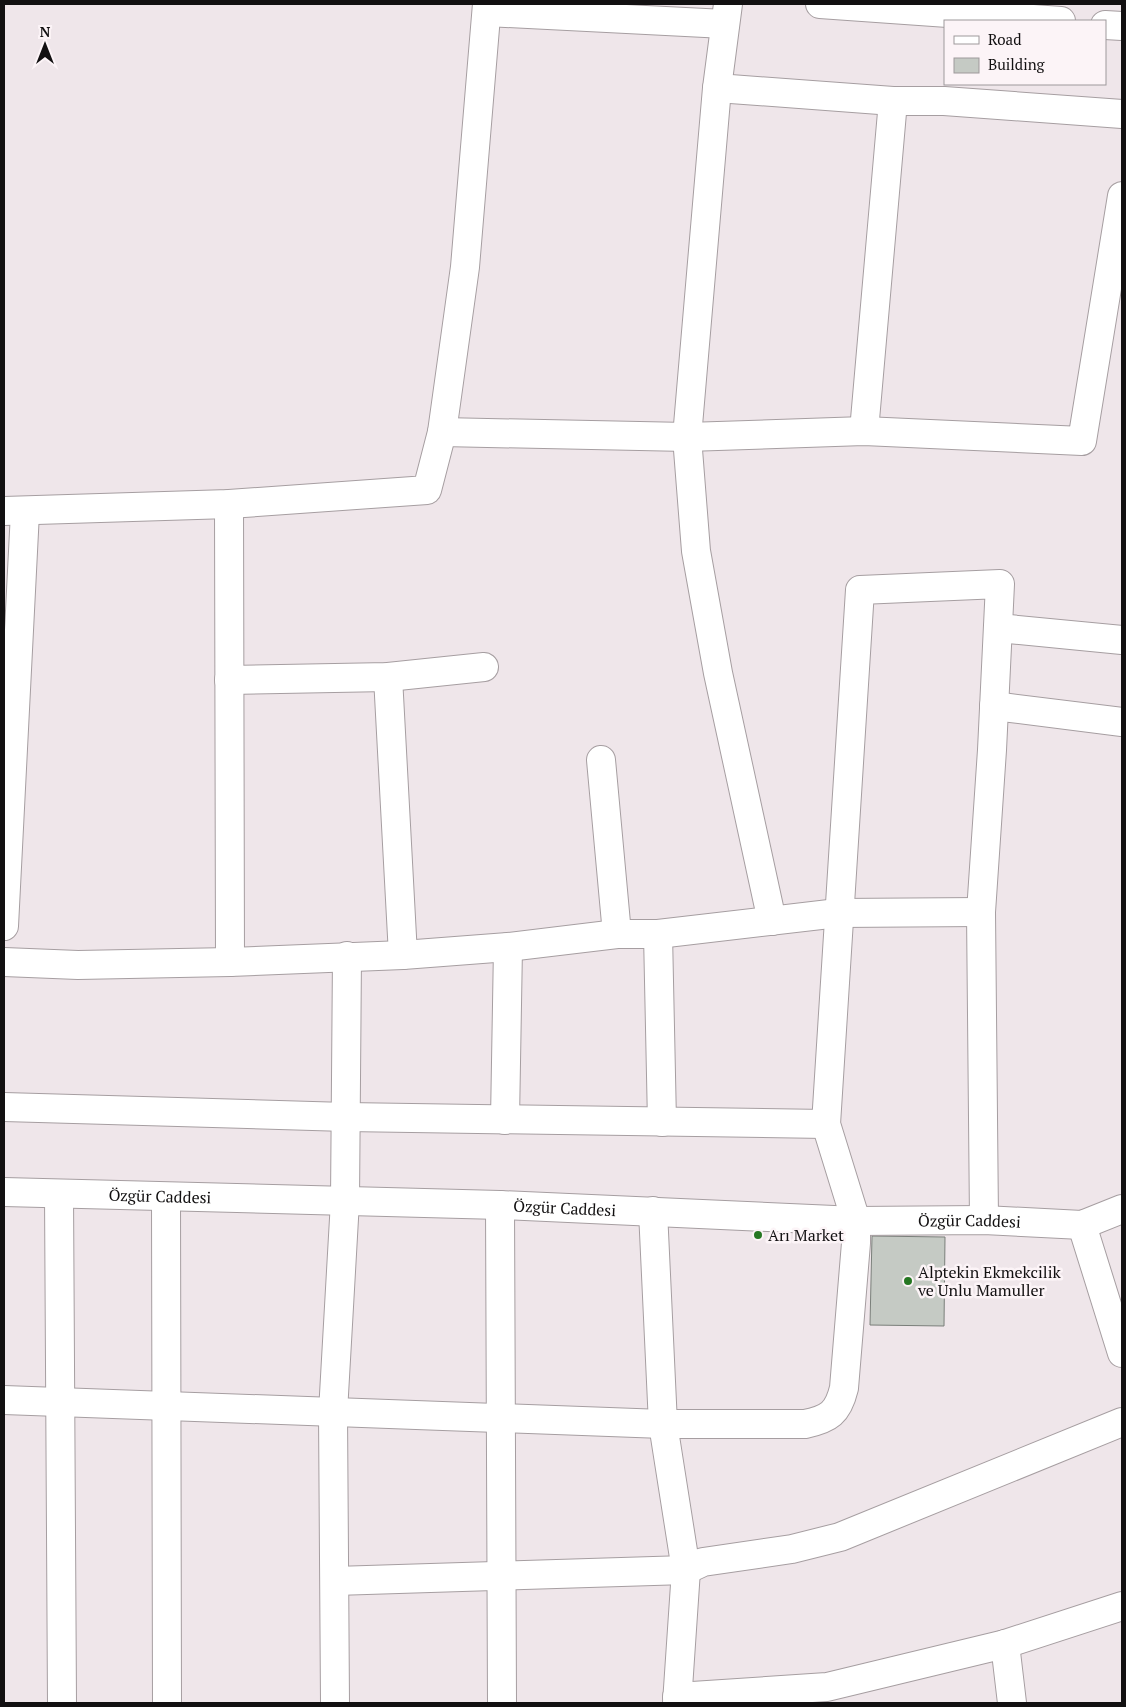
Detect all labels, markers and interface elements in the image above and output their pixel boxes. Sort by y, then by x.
north arrow [20,20,70,70]
legend [944,20,1106,85]
text: N [40,22,51,41]
text: Road [988,29,1021,49]
text: Building [988,54,1046,74]
street label: Özgür Caddesi [108,1184,212,1208]
street label: Özgür Caddesi [513,1195,617,1221]
street label: Özgür Caddesi [918,1209,1022,1233]
place label: Arı Market [768,1224,844,1246]
marker: Arı Market [752,1229,764,1241]
place label: Alptekin Ekmekcilik ve Unlu Mamuller [917,1261,1061,1301]
marker: Alptekin Ekmekcilik ve Unlu Mamuller [902,1275,914,1287]

